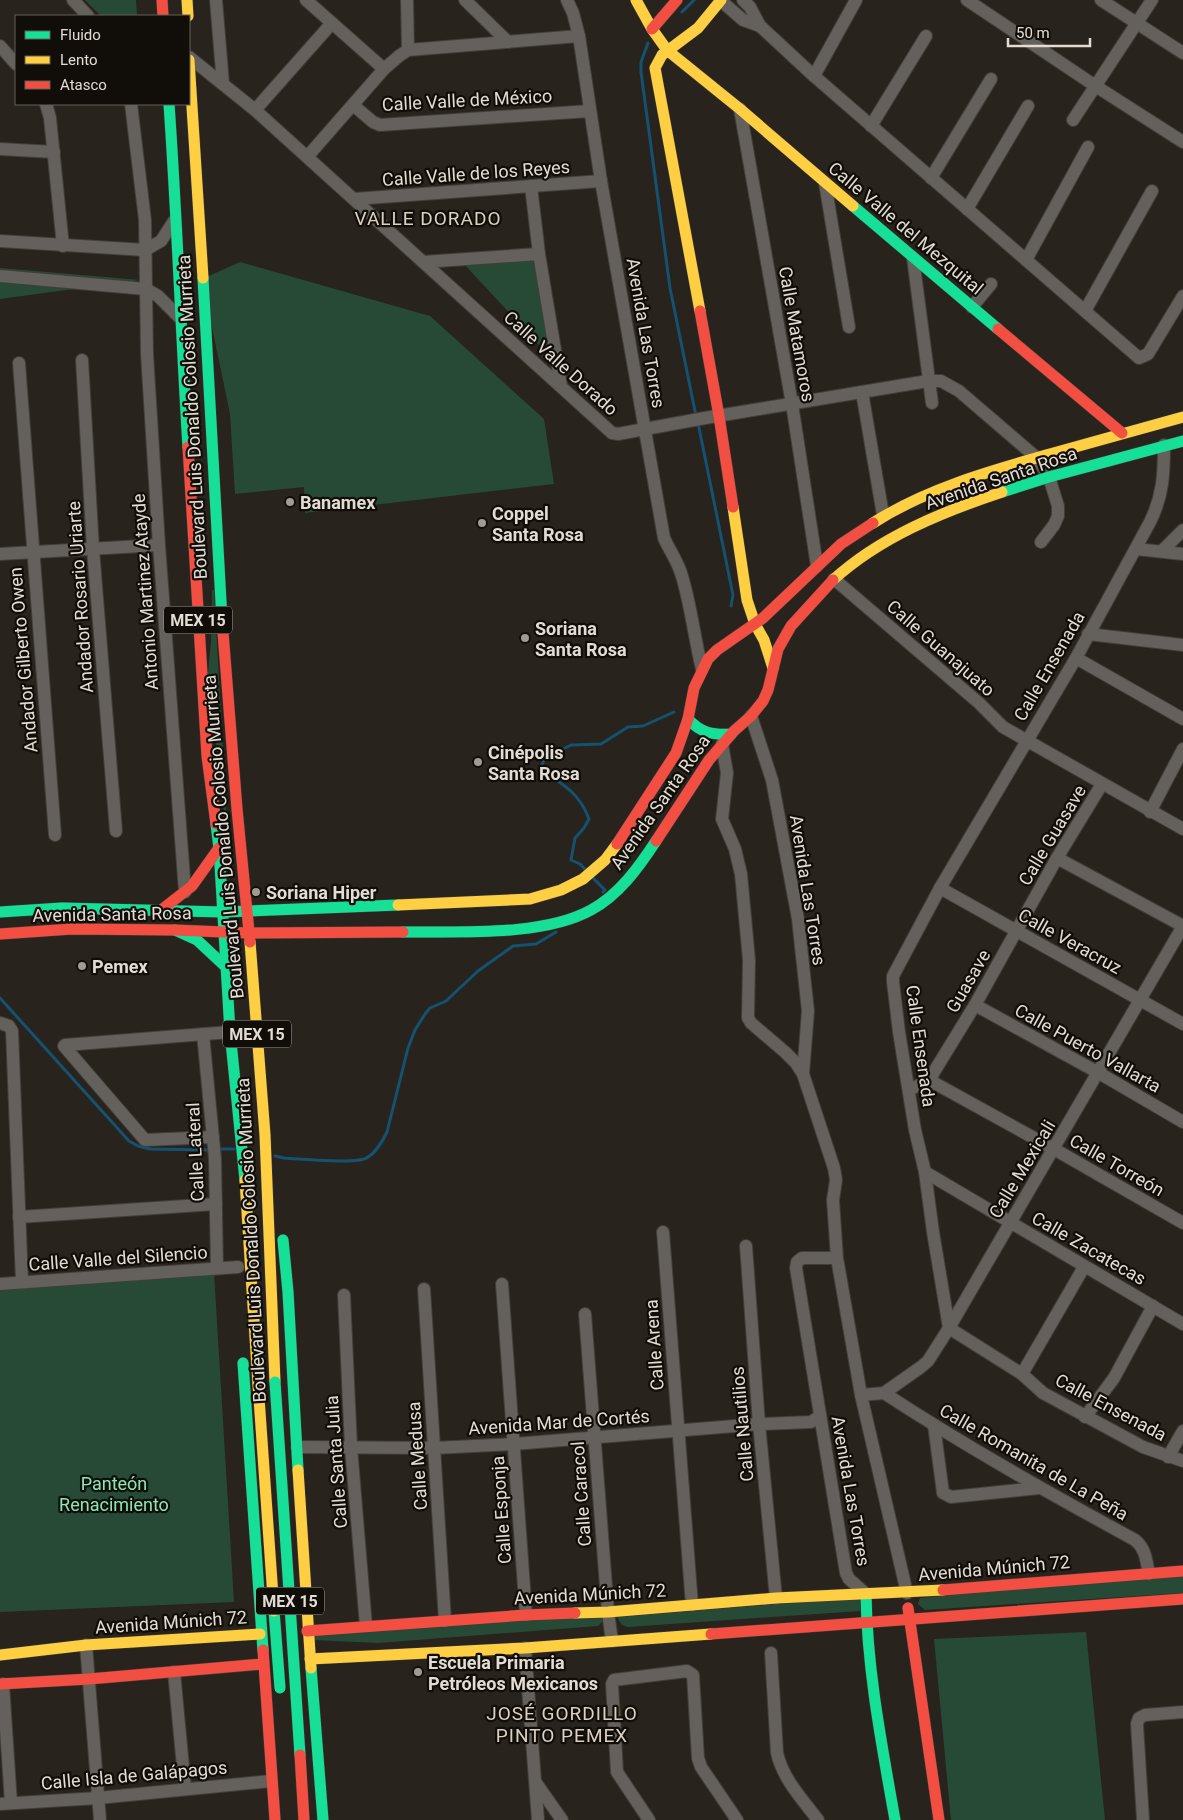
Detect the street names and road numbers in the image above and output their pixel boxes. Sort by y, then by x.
street label: Calle Valle de México [381,85,553,115]
street label: Calle Valle de los Reyes [381,156,571,190]
street label: Calle Valle del Mezquital [825,157,987,299]
street label: Boulevard Luis Donaldo Colosio Murrieta [173,254,211,580]
street label: Avenida Las Torres [622,256,670,410]
street label: Calle Matamoros [775,265,819,403]
street label: Calle Valle Dorado [500,306,622,420]
street label: Avenida Santa Rosa [922,442,1080,514]
street label: Antonio Martinez Atayde [128,493,162,691]
street label: Andador Rosario Uriarte [63,500,97,694]
street label: Andador Gilberto Owen [4,567,42,753]
street label: Calle Guanajuato [883,595,999,701]
road number: MEX 15 [164,606,232,634]
street label: Calle Ensenada [1009,608,1089,724]
street label: Boulevard Luis Donaldo Colosio Murrieta [198,674,248,1000]
street label: Avenida Santa Rosa [606,731,714,873]
street label: Calle Guasave [1014,781,1090,889]
street label: Avenida Las Torres [786,813,830,967]
street label: Avenida Santa Rosa [32,902,192,926]
street label: Calle Veracruz [1015,904,1125,978]
street label: Guasave [942,946,994,1016]
street label: Calle Ensenada [902,984,940,1108]
street label: Calle Puerto Vallarta [1011,999,1165,1097]
road number: MEX 15 [223,1021,291,1048]
street label: Boulevard Luis Donaldo Colosio Murrieta [232,1077,270,1403]
street label: Calle Lateral [182,1102,208,1202]
street label: Calle Mexicali [984,1116,1060,1222]
street label: Calle Torreón [1066,1129,1168,1201]
street label: Calle Zacatecas [1028,1207,1150,1289]
street label: Calle Valle del Silencio [28,1241,208,1275]
street label: Calle Arena [640,1299,668,1391]
street label: Calle Nautilios [727,1366,757,1482]
street label: Calle Ensenada [1052,1369,1170,1445]
street label: Calle Santa Julia [321,1395,351,1529]
street label: Calle Romanita de La Peña [936,1399,1132,1525]
street label: Calle Medusa [403,1401,431,1511]
street label: Avenida Mar de Cortés [468,1405,650,1439]
street label: Avenida Las Torres [827,1414,875,1568]
street label: Calle Caracol [567,1441,595,1547]
street label: Calle Esponja [487,1455,515,1565]
street label: Avenida Múnich 72 [917,1551,1071,1585]
street label: Avenida Múnich 72 [513,1580,667,1608]
road number: MEX 15 [256,1588,324,1614]
street label: Avenida Múnich 72 [94,1606,248,1638]
street label: Calle Isla de Galápagos [40,1756,228,1794]

